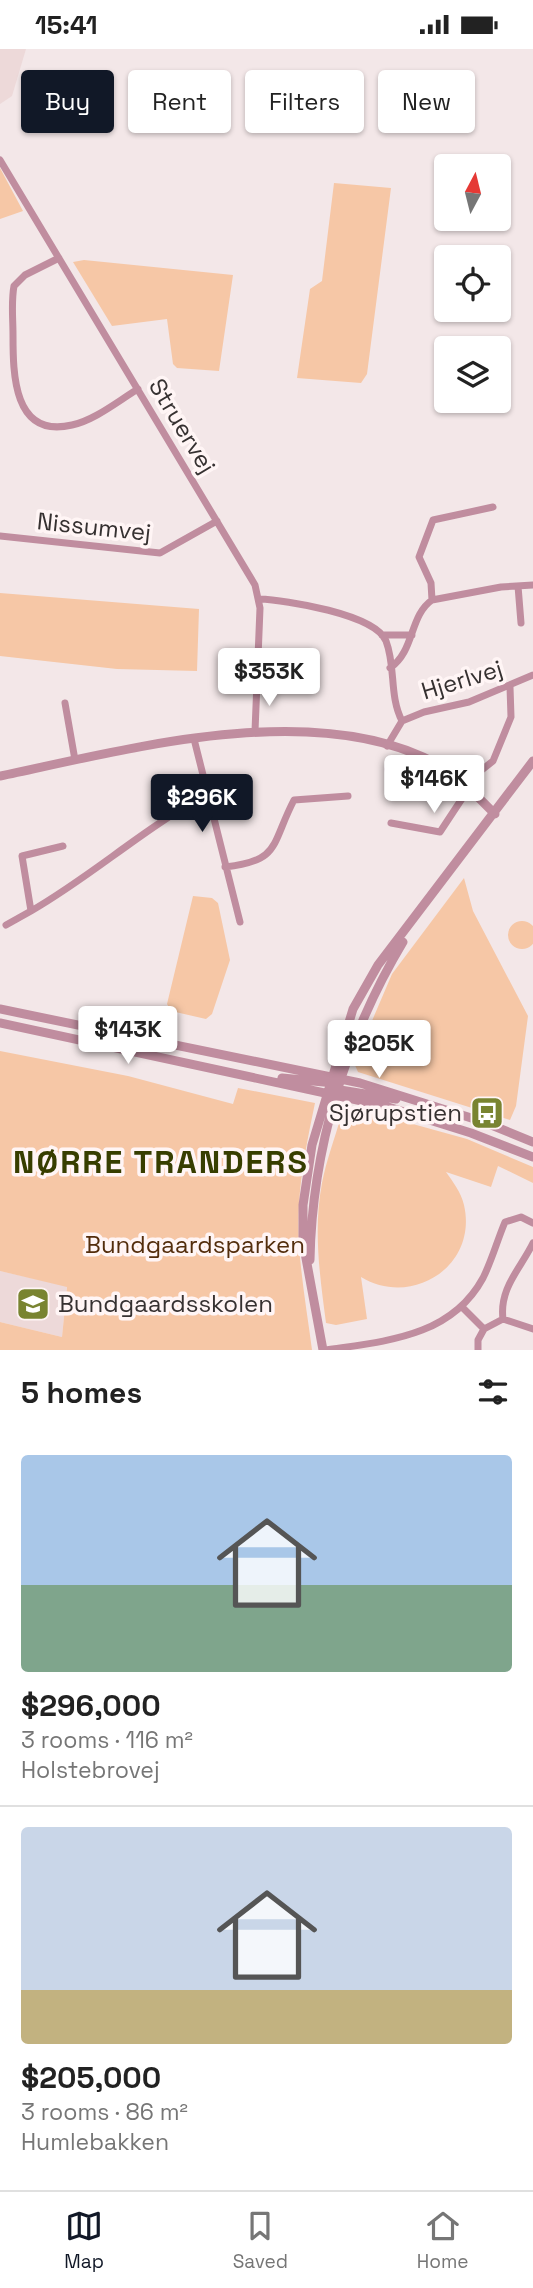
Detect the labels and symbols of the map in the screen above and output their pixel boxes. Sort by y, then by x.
north arrow [434,154,511,231]
street label: Struervej [142,373,223,479]
street label: Nissumvej [35,505,153,548]
pin: $353K [220,649,318,708]
street label: Hjerlvej [417,653,506,707]
pin: $146K [385,755,483,815]
pin: $296K [153,775,251,834]
pin: $143K [79,1007,177,1066]
pin: $205K [330,1021,428,1080]
bus stop icon: Sjørupstien [468,1094,506,1132]
place label: Sjørupstien [329,1097,462,1128]
district label: NØRRE TRANDERS [13,1142,309,1182]
park label: Bundgaardsparken [85,1229,305,1260]
school or university icon: Bundgaardsskolen [14,1285,52,1323]
place label: Bundgaardsskolen [58,1288,273,1319]

